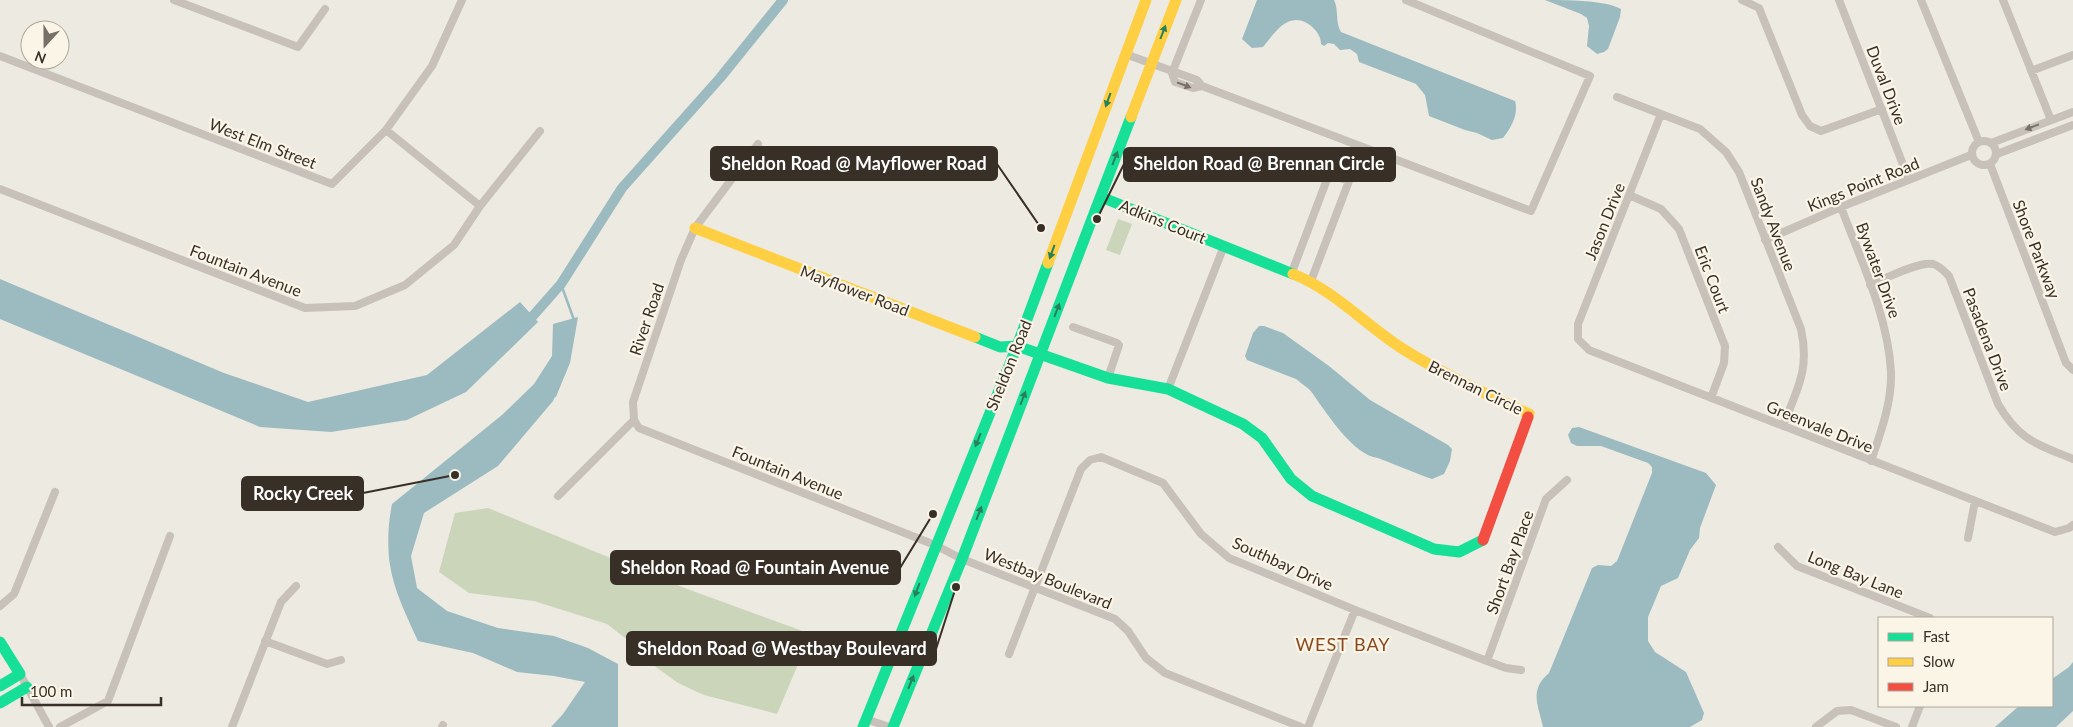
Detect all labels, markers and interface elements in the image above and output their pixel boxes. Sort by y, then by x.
north arrow [20,20,70,70]
one-way arrow [1159,24,1167,39]
street label: Duval Drive [1863,43,1911,127]
text: N [32,48,48,67]
one-way arrow [1177,81,1192,89]
one-way arrow [1104,92,1111,107]
street label: West Elm Street [207,114,319,172]
one-way arrow [2025,124,2039,132]
callout: Sheldon Road @ Mayflower Road [711,147,997,180]
callout: Sheldon Road @ Brennan Circle [1124,148,1395,181]
one-way arrow [1112,151,1120,165]
text: Sheldon Road @ Mayflower Road [721,152,987,174]
text: Sheldon Road @ Brennan Circle [1133,152,1385,174]
street label: Kings Point Road [1804,153,1922,215]
street label: Sandy Avenue [1747,174,1801,274]
street label: Jason Drive [1580,180,1628,262]
street label: Adkins Court [1117,195,1209,247]
street label: Shore Parkway [2009,197,2065,302]
street label: Bywater Drive [1853,219,1905,321]
street label: Fountain Avenue [187,240,305,300]
street label: Eric Court [1691,243,1735,316]
one-way arrow [1048,245,1056,260]
street label: Mayflower Road [798,261,912,319]
street label: River Road [625,280,667,358]
street label: Pasadena Drive [1960,285,2016,393]
one-way arrow [1054,302,1062,317]
street label: Sheldon Road [981,317,1035,413]
street label: Brennan Circle [1426,356,1526,418]
one-way arrow [1020,391,1028,405]
street label: Greenvale Drive [1764,396,1876,456]
one-way arrow [974,432,981,447]
street label: Fountain Avenue [730,441,846,503]
callout: Rocky Creek [242,477,363,510]
text: Rocky Creek [253,482,353,504]
one-way arrow [975,505,983,520]
street label: Short Bay Place [1481,507,1537,617]
street label: Southbay Drive [1230,532,1336,594]
street label: Westbay Boulevard [981,544,1115,612]
street label: Long Bay Lane [1805,546,1907,602]
callout: Sheldon Road @ Fountain Avenue [611,551,900,584]
text: Sheldon Road @ Fountain Avenue [621,556,890,578]
one-way arrow [913,583,921,598]
legend [1878,617,2053,707]
text: Fast [1923,627,1950,645]
callout: Sheldon Road @ Westbay Boulevard [627,632,936,665]
district label: WEST BAY [1295,633,1391,655]
text: Sheldon Road @ Westbay Boulevard [637,637,927,659]
text: Slow [1923,652,1955,670]
scale bar [22,674,161,706]
one-way arrow [908,675,916,689]
text: Jam [1923,677,1949,695]
text: 100 m [30,682,72,700]

